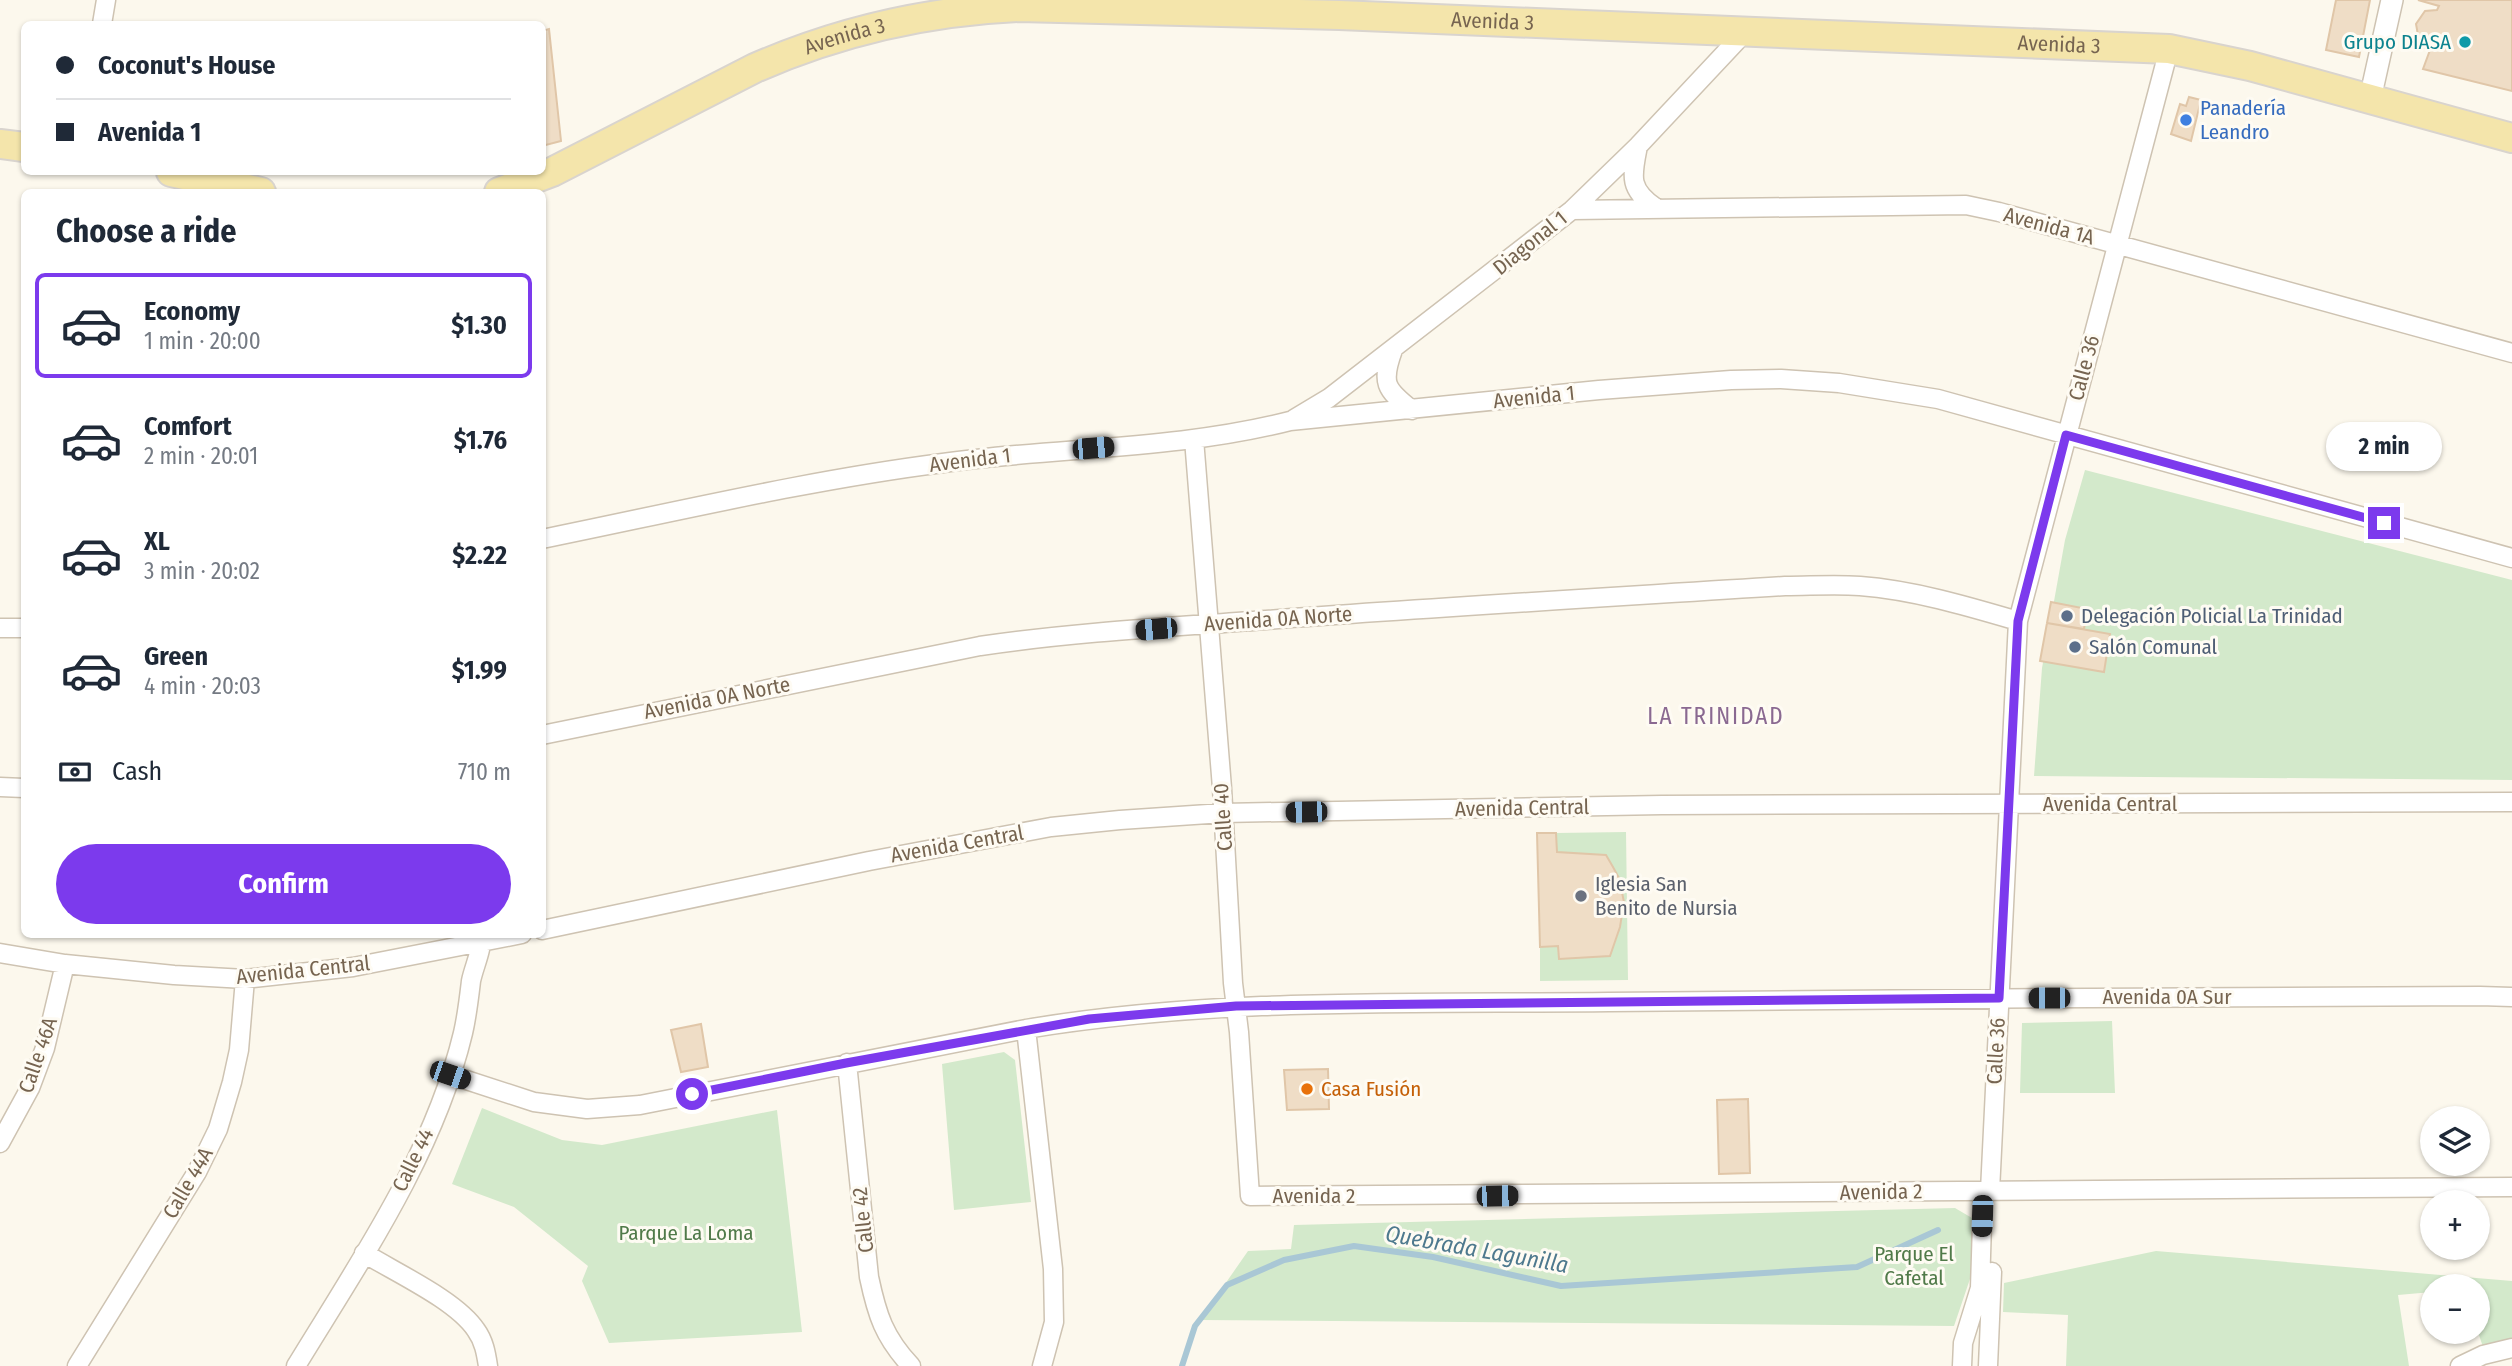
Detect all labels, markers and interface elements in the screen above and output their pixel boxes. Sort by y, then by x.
street label: Avenida 3 [1451,7,1535,36]
street label: Avenida 3 [801,12,888,61]
place label: Grupo DIASA [2343,29,2451,55]
street label: Avenida 3 [2017,30,2101,59]
marker: Grupo DIASA [2457,34,2473,50]
text: Coconut's House [98,50,276,81]
place label: Panadería Leandro [2200,95,2286,145]
marker: Panadería Leandro [2178,112,2194,128]
text: Avenida 1 [98,117,201,148]
street label: Avenida 1A [2001,201,2097,251]
street label: Diagonal 1 [1488,205,1572,281]
text: Choose a ride [56,212,237,250]
icon: car [60,294,123,357]
text: Economy [144,296,240,327]
text: $1.30 [451,310,507,341]
text: 1 min · 20:00 [144,327,261,355]
street label: Calle 36 [2063,332,2105,404]
street label: Avenida 1 [1492,380,1576,414]
icon: car [60,409,123,472]
text: Comfort [144,411,232,442]
callout: 2 min [2326,421,2442,470]
text: $1.76 [454,425,507,456]
text: 2 min [2359,432,2410,460]
car [1072,436,1115,460]
text: 2 min · 20:01 [144,442,258,470]
street label: Avenida 1 [928,442,1012,478]
route end [2368,507,2400,539]
icon: car [60,524,123,587]
text: XL [144,526,170,557]
text: $2.22 [452,540,507,571]
text: 3 min · 20:02 [144,557,260,585]
street label: Avenida 0A Norte [1203,601,1353,637]
place label: Delegación Policial La Trinidad [2081,603,2343,629]
marker: Delegación Policial La Trinidad [2059,608,2075,624]
car [1135,617,1178,641]
place label: Salón Comunal [2089,634,2218,660]
icon: car [60,639,123,702]
marker: Salón Comunal [2067,639,2083,655]
text: Green [144,641,208,672]
text: $1.99 [452,655,507,686]
street label: Avenida 0A Norte [642,671,792,725]
text: 4 min · 20:03 [144,672,261,700]
district label: LA TRINIDAD [1647,702,1785,730]
icon: cash [56,753,94,791]
text: Cash [112,756,162,787]
text: 710 m [458,758,511,786]
street label: Calle 40 [1208,782,1238,852]
street label: Avenida Central [2043,791,2178,817]
street label: Avenida Central [1455,794,1590,822]
car [1285,801,1328,823]
street label: Avenida Central [889,819,1026,868]
button: Confirm [56,844,511,924]
place label: Iglesia San Benito de Nursia [1595,871,1738,921]
marker: Iglesia San Benito de Nursia [1573,888,1589,904]
street label: Avenida Central [235,950,372,990]
street label: Avenida 0A Sur [2102,984,2232,1010]
car [2029,988,2071,1009]
street label: Calle 46A [13,1014,63,1096]
street label: Calle 36 [1981,1017,2011,1085]
car [427,1058,474,1092]
place label: Casa Fusión [1321,1076,1421,1102]
route start [676,1078,708,1110]
marker: Casa Fusión [1299,1081,1315,1097]
map controls [2420,1106,2490,1344]
button: layers [2420,1106,2490,1176]
street label: Calle 44 [387,1124,439,1196]
street label: Calle 44A [157,1143,219,1223]
street label: Avenida 2 [1839,1178,1923,1206]
street label: Avenida 2 [1273,1183,1355,1209]
car [1476,1185,1519,1207]
street label: Calle 42 [847,1186,879,1254]
button: + [2420,1190,2490,1260]
car [1971,1195,1994,1237]
water label: Quebrada Lagunilla [1383,1219,1571,1279]
park label: Parque La Loma [618,1220,754,1246]
park label: Parque El Cafetal [1874,1241,1954,1291]
button: − [2420,1274,2490,1344]

